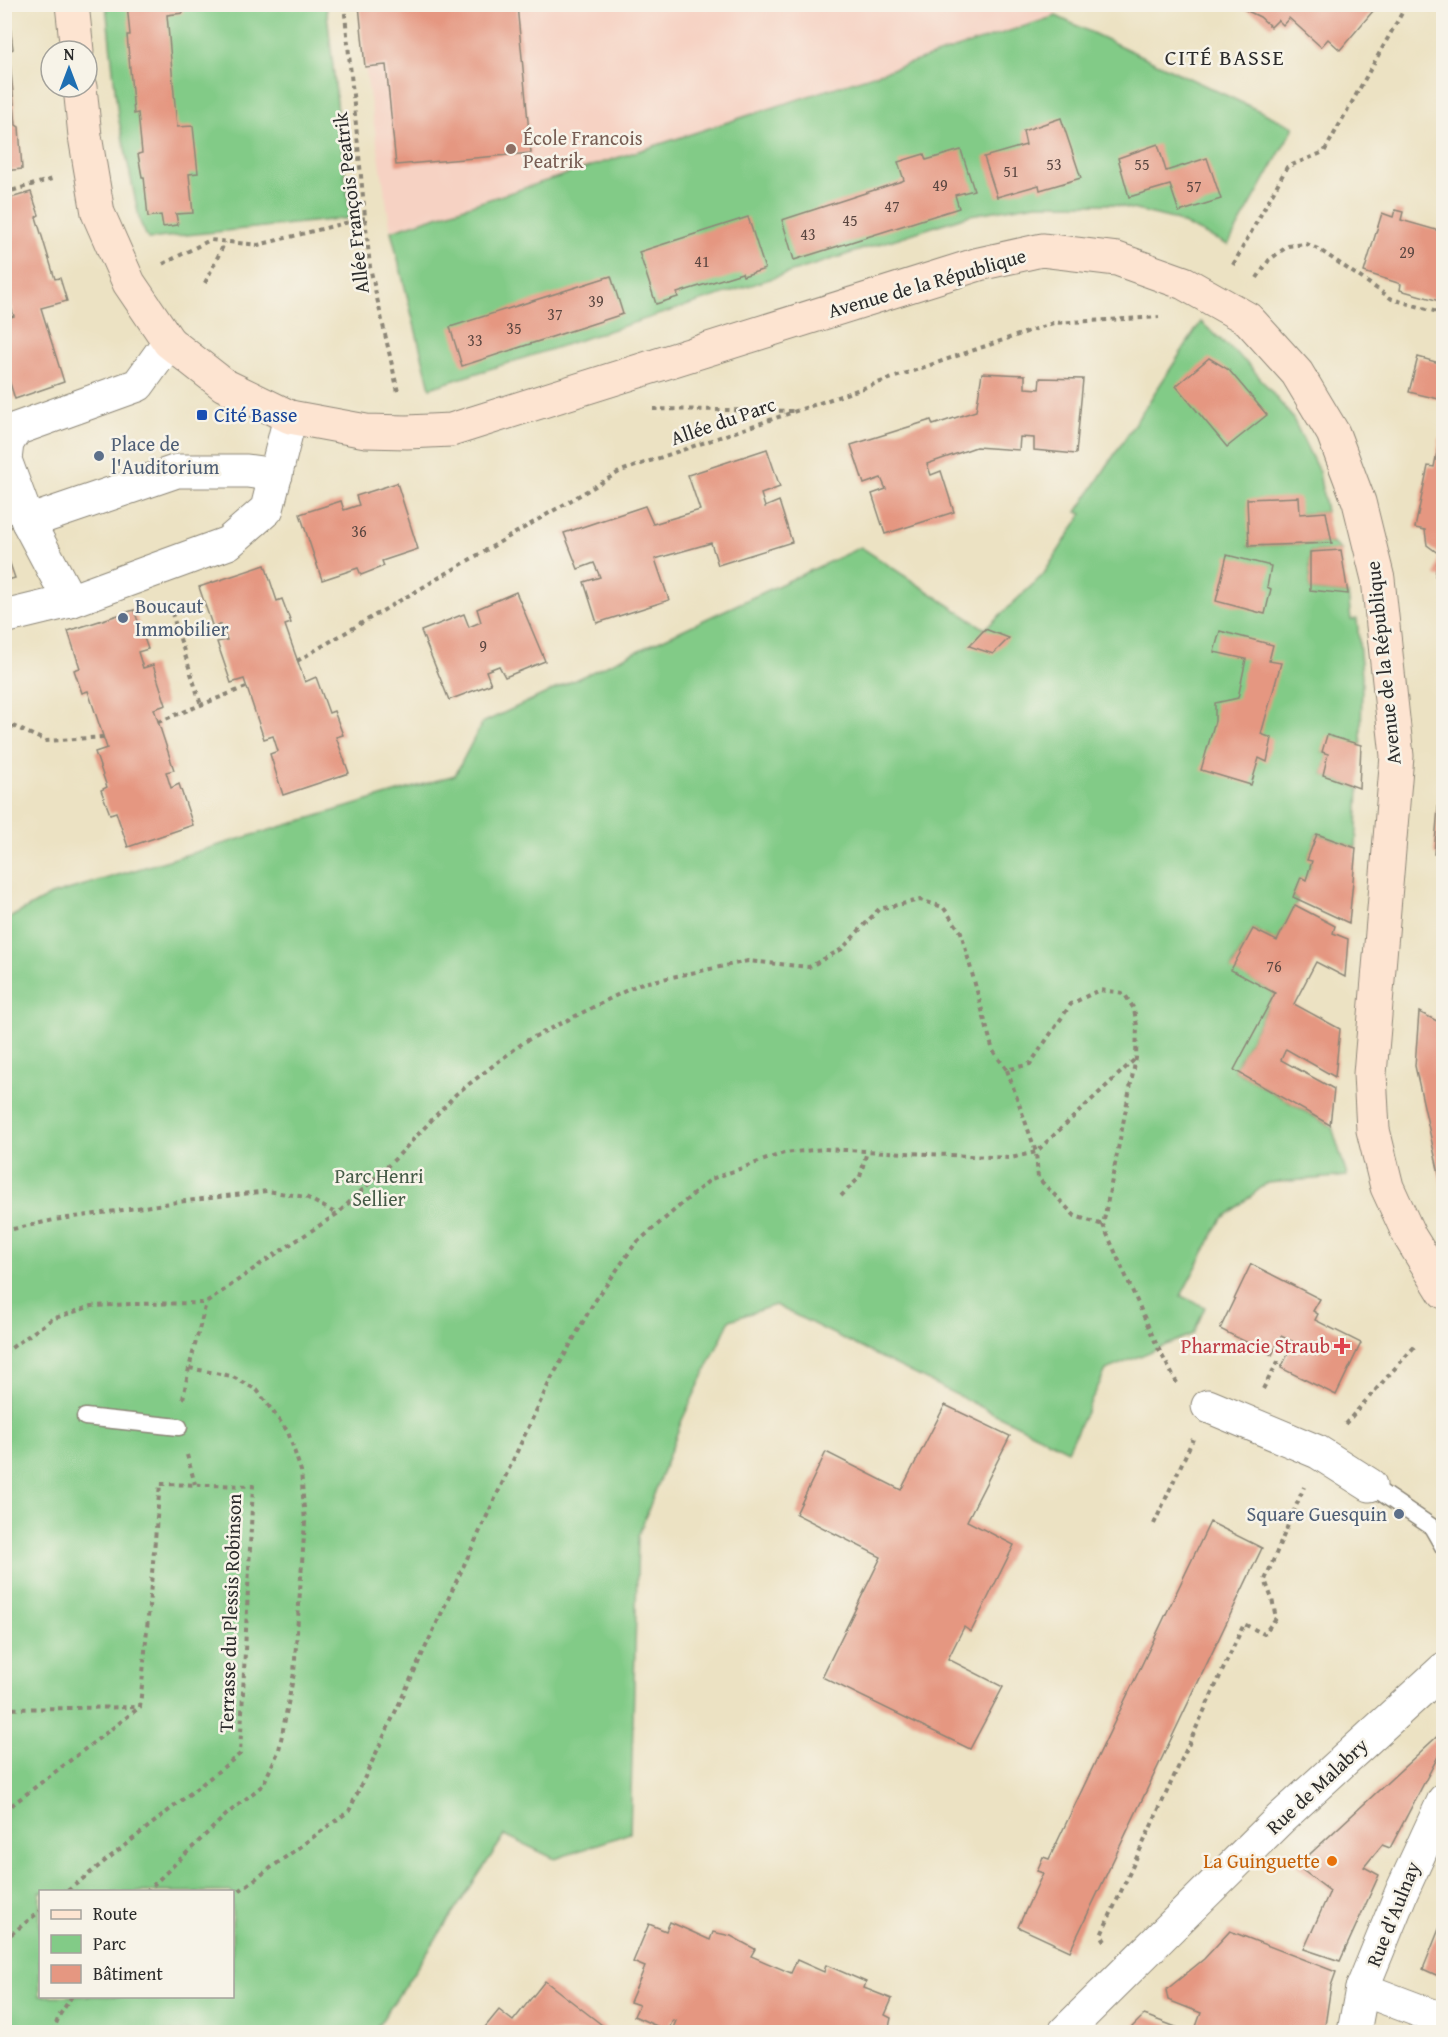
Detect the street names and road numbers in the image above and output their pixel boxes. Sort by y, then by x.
street label: Allée François Peatrik [325,110,376,296]
street label: Avenue de la République [825,240,1029,325]
street label: Allée du Parc [666,389,779,452]
street label: Avenue de la République [1357,560,1408,766]
street label: Terrasse du Plessis Robinson [211,1493,248,1733]
street label: Rue de Malabry [1259,1731,1374,1841]
street label: Rue d'Aulnay [1358,1857,1427,1971]

